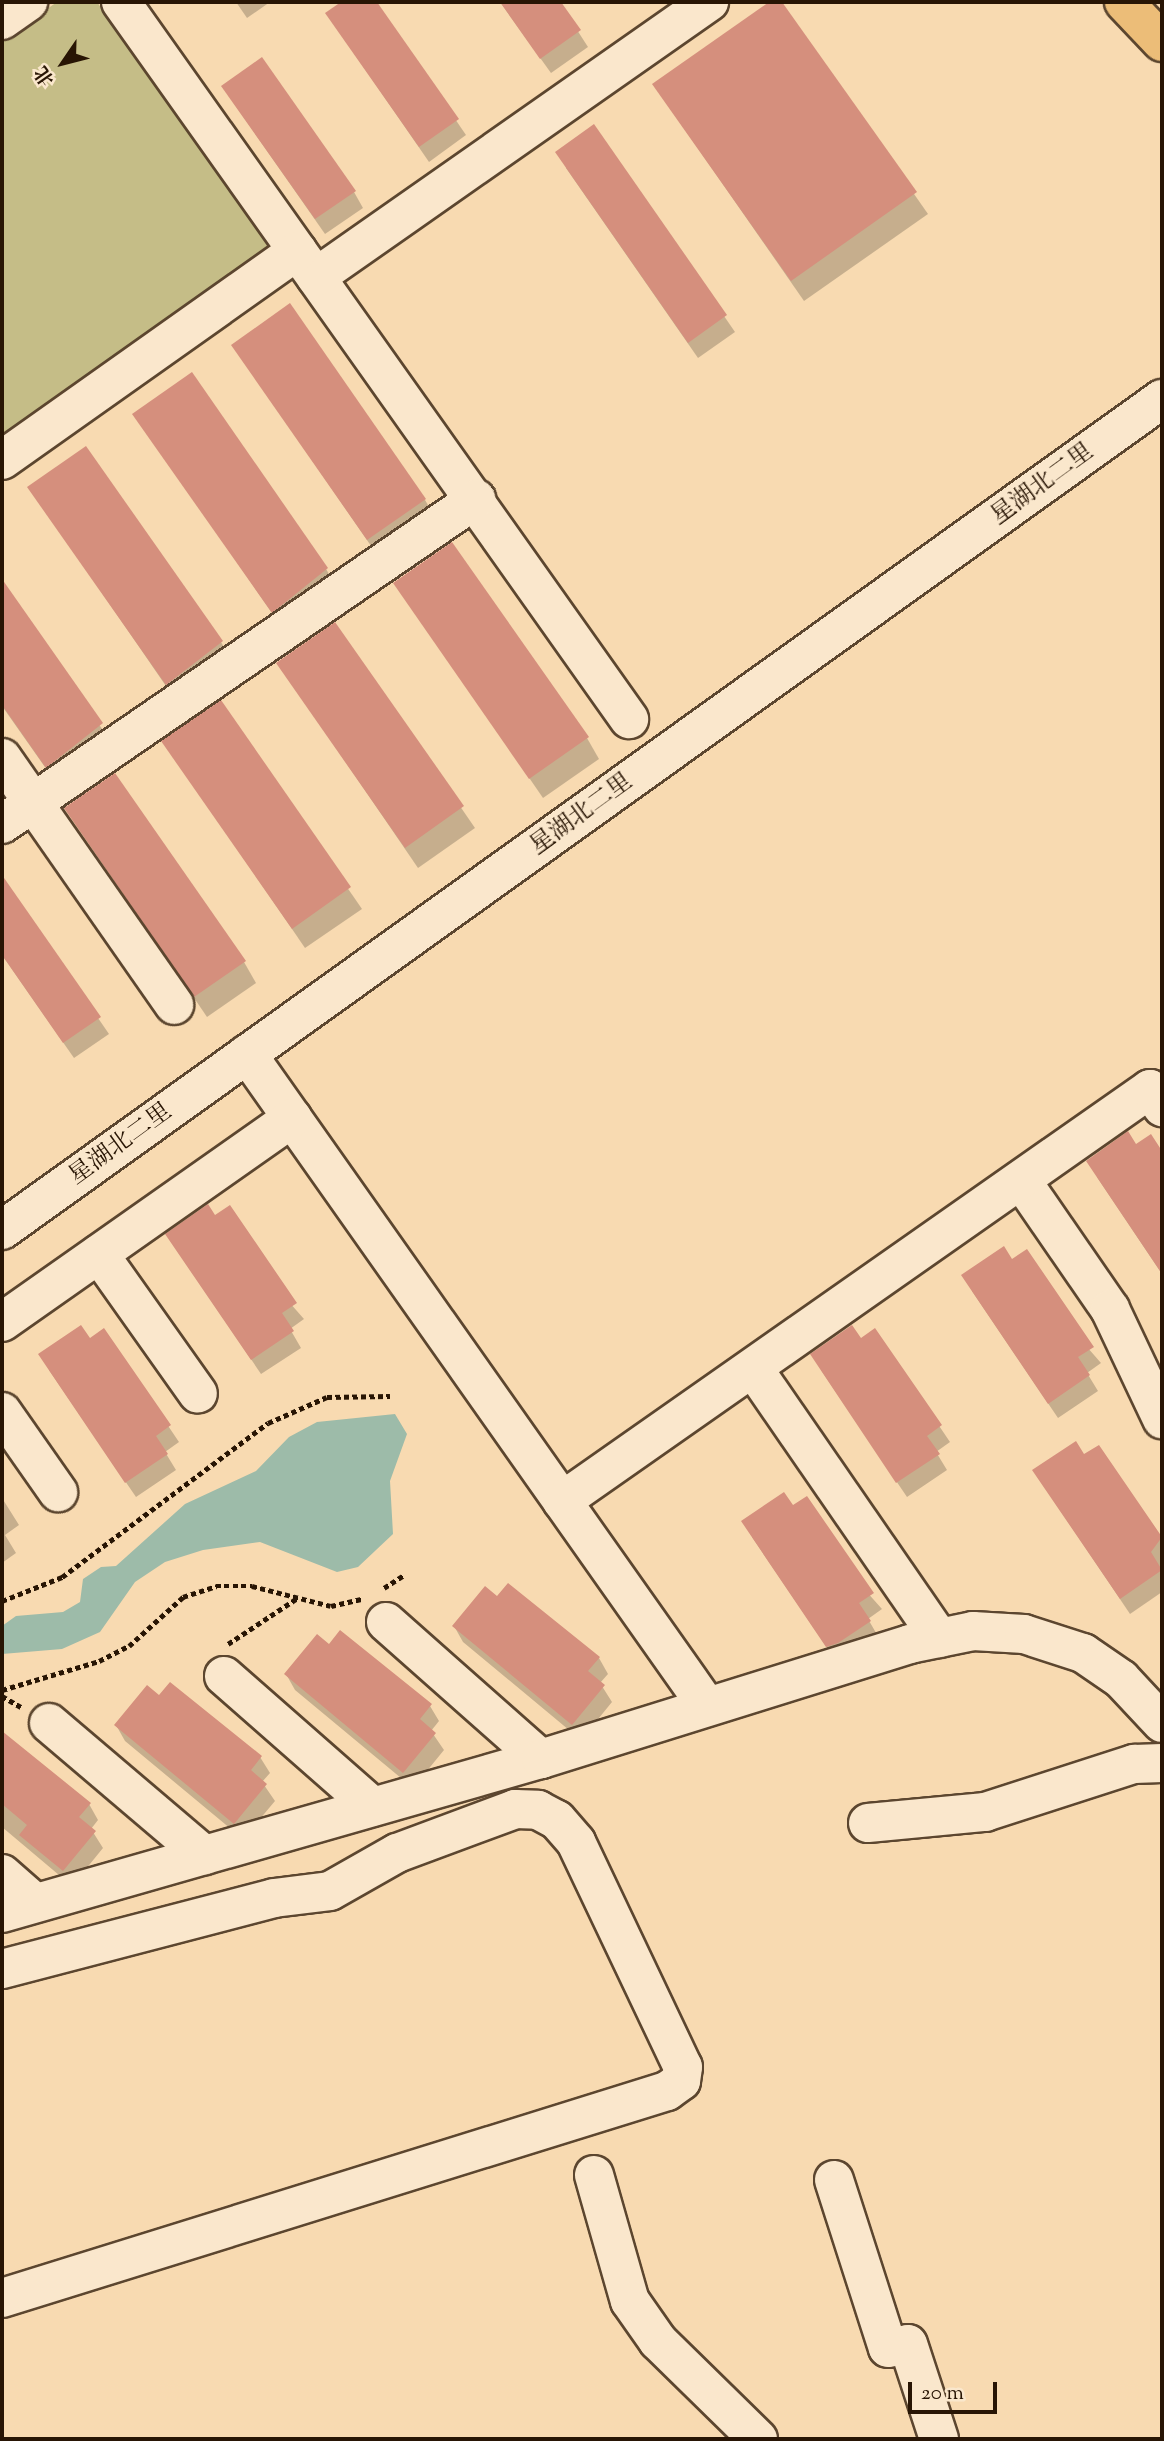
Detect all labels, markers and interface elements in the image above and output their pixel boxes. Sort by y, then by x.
north arrow [28,28,98,98]
text: 北 [29,60,62,91]
street label: 星湖北二里 [986,438,1100,532]
street label: 星湖北二里 [525,768,639,862]
street label: 星湖北二里 [64,1098,178,1192]
scale bar [912,2368,1001,2412]
text: 20 m [921,2379,964,2409]

